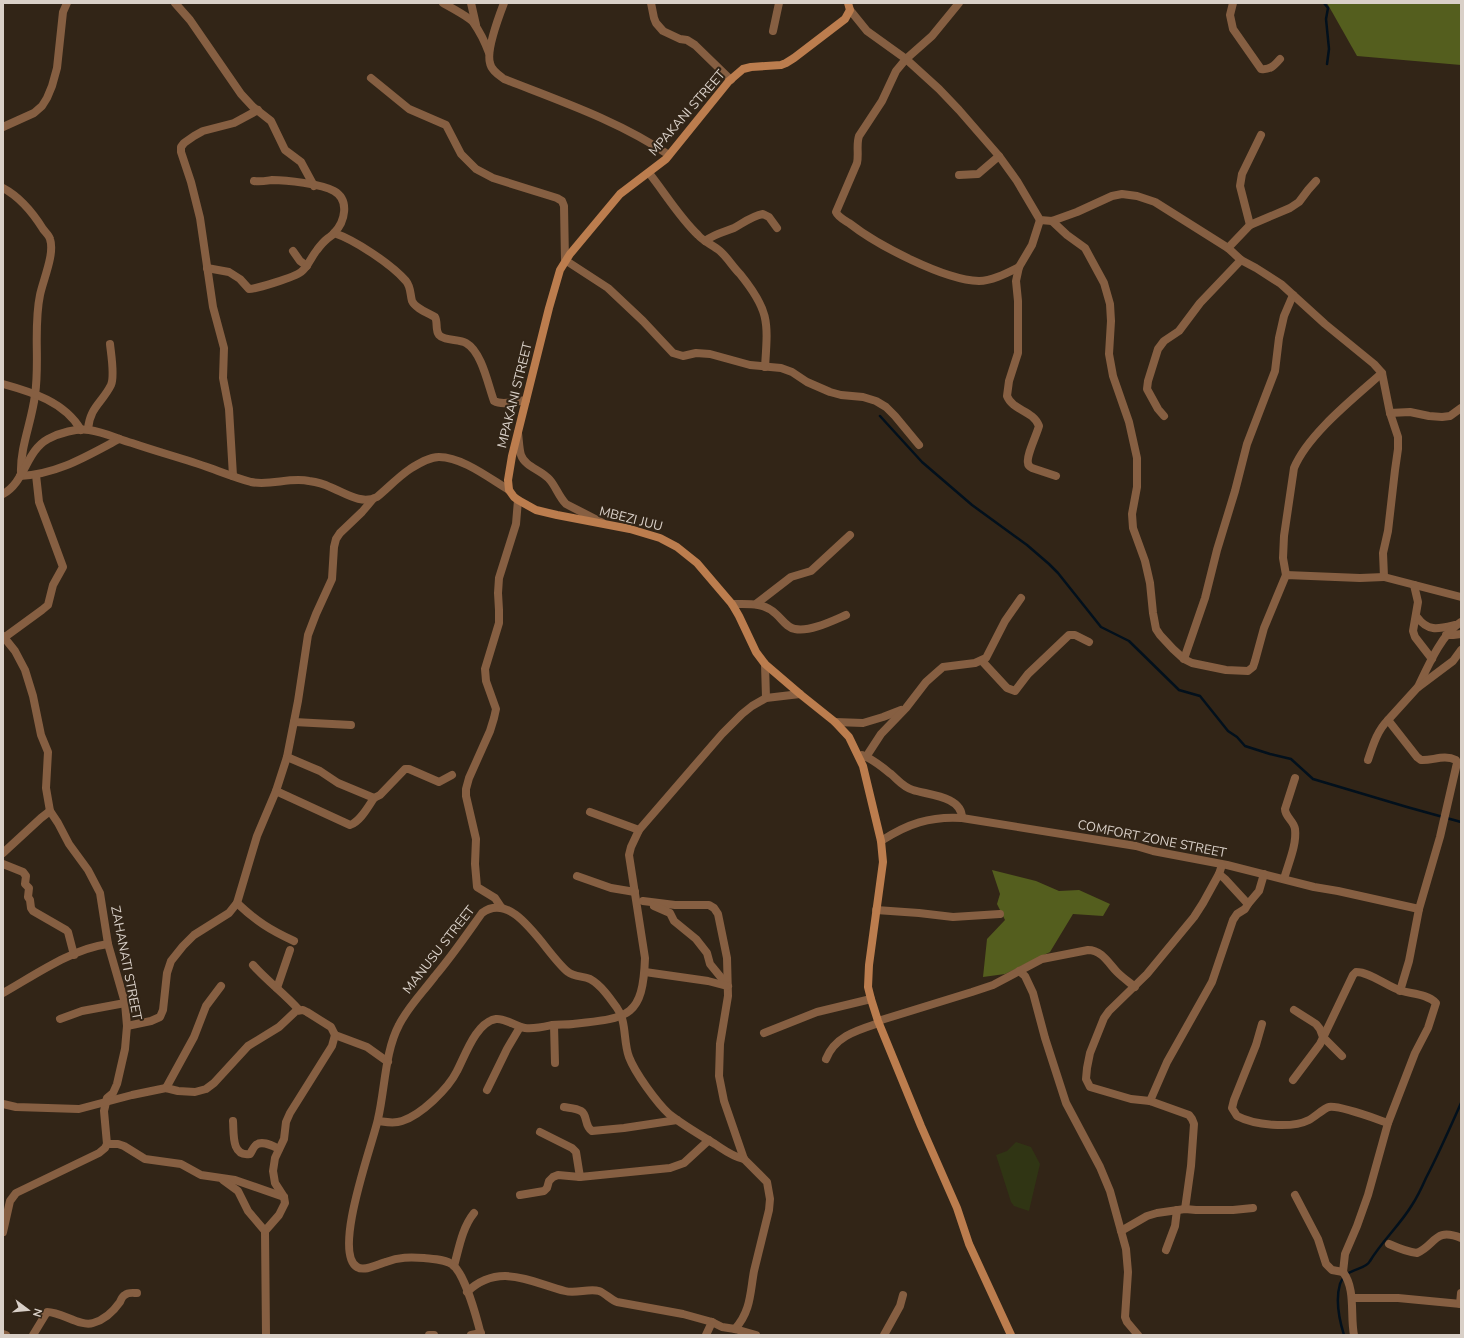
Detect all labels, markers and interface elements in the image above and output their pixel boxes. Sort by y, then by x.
street label: MPAKANI STREET [645,66,730,160]
street label: MPAKANI STREET [493,340,537,450]
street label: MBEZI JUU [597,502,665,536]
street label: COMFORT ZONE STREET [1076,816,1228,862]
street label: MANUSU STREET [399,902,479,998]
street label: ZAHANATI STREET [106,904,146,1022]
north arrow [8,1290,48,1330]
text: N [29,1307,45,1319]

